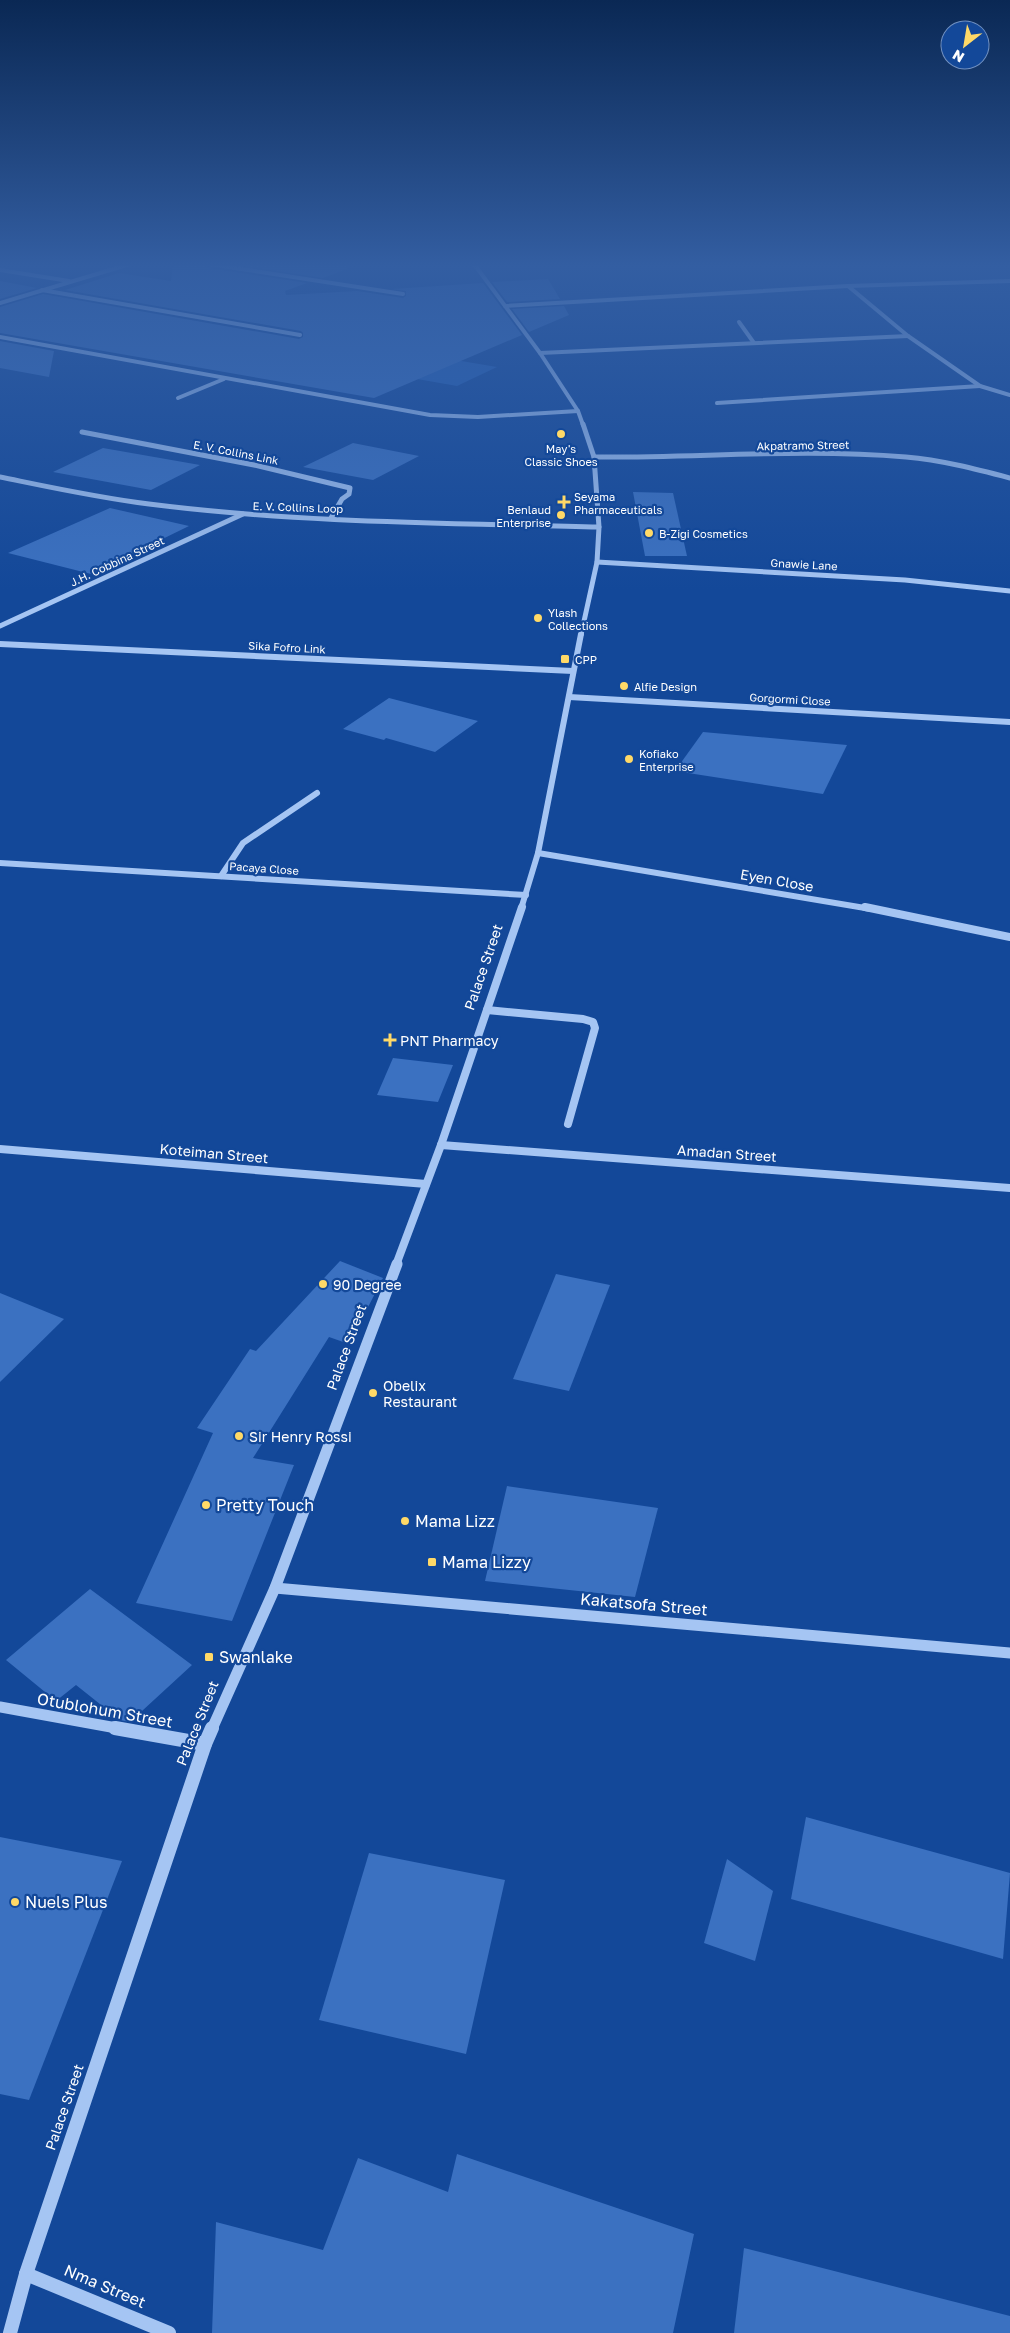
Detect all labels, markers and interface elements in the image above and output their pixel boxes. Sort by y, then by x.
north arrow [940,20,990,70]
text: N [949,47,967,67]
marker: May's Classic Shoes [555,428,567,440]
street label: E. V. Collins Link [192,437,280,467]
street label: Akpatramo Street [756,438,850,452]
place label: May's Classic Shoes [524,442,598,468]
place label: Seyama Pharmaceuticals [574,490,663,516]
marker: Seyama Pharmaceuticals [558,496,570,508]
street label: E. V. Collins Loop [253,499,344,515]
place label: Benlaud Enterprise [496,503,551,529]
marker: Benlaud Enterprise [555,509,567,521]
marker: B-Zigi Cosmetics [643,527,655,539]
place label: B-Zigi Cosmetics [659,527,748,540]
street label: J.H. Cobbina Street [68,533,166,589]
street label: Gnawie Lane [770,556,838,572]
place label: Ylash Collections [548,606,608,632]
marker: Ylash Collections [532,612,544,624]
street label: Sika Fofro Link [248,638,326,656]
marker: CPP [559,653,571,665]
place label: CPP [575,653,597,666]
marker: Alfie Design [618,680,630,692]
place label: Alfie Design [634,680,697,693]
street label: Gorgormi Close [749,690,831,708]
place label: Kofiako Enterprise [639,747,694,773]
marker: Kofiako Enterprise [623,753,635,765]
street label: Pacaya Close [229,859,299,877]
street label: Eyen Close [739,865,815,895]
street label: Palace Street [460,922,506,1012]
place label: PNT Pharmacy [400,1032,499,1049]
marker: PNT Pharmacy [384,1034,396,1046]
street label: Koteiman Street [159,1140,269,1166]
street label: Amadan Street [677,1141,777,1165]
place label: 90 Degree [333,1276,402,1293]
marker: 90 Degree [317,1278,329,1290]
street label: Palace Street [323,1302,369,1392]
place label: Obelix Restaurant [383,1377,457,1410]
marker: Obelix Restaurant [367,1387,379,1399]
place label: Sir Henry Rossi [249,1428,352,1445]
marker: Sir Henry Rossi [233,1430,245,1442]
place label: Pretty Touch [216,1495,314,1515]
marker: Pretty Touch [200,1499,212,1511]
place label: Mama Lizz [415,1511,495,1531]
marker: Mama Lizz [399,1515,411,1527]
place label: Mama Lizzy [442,1552,531,1572]
marker: Mama Lizzy [426,1556,438,1568]
street label: Kakatsofa Street [579,1588,709,1620]
place label: Swanlake [219,1647,293,1667]
marker: Swanlake [203,1651,215,1663]
street label: Palace Street [172,1678,222,1768]
street label: Otublohum Street [36,1688,174,1732]
place label: Nuels Plus [25,1892,107,1912]
marker: Nuels Plus [9,1896,21,1908]
street label: Palace Street [41,2062,87,2152]
street label: Nma Street [61,2260,149,2312]

